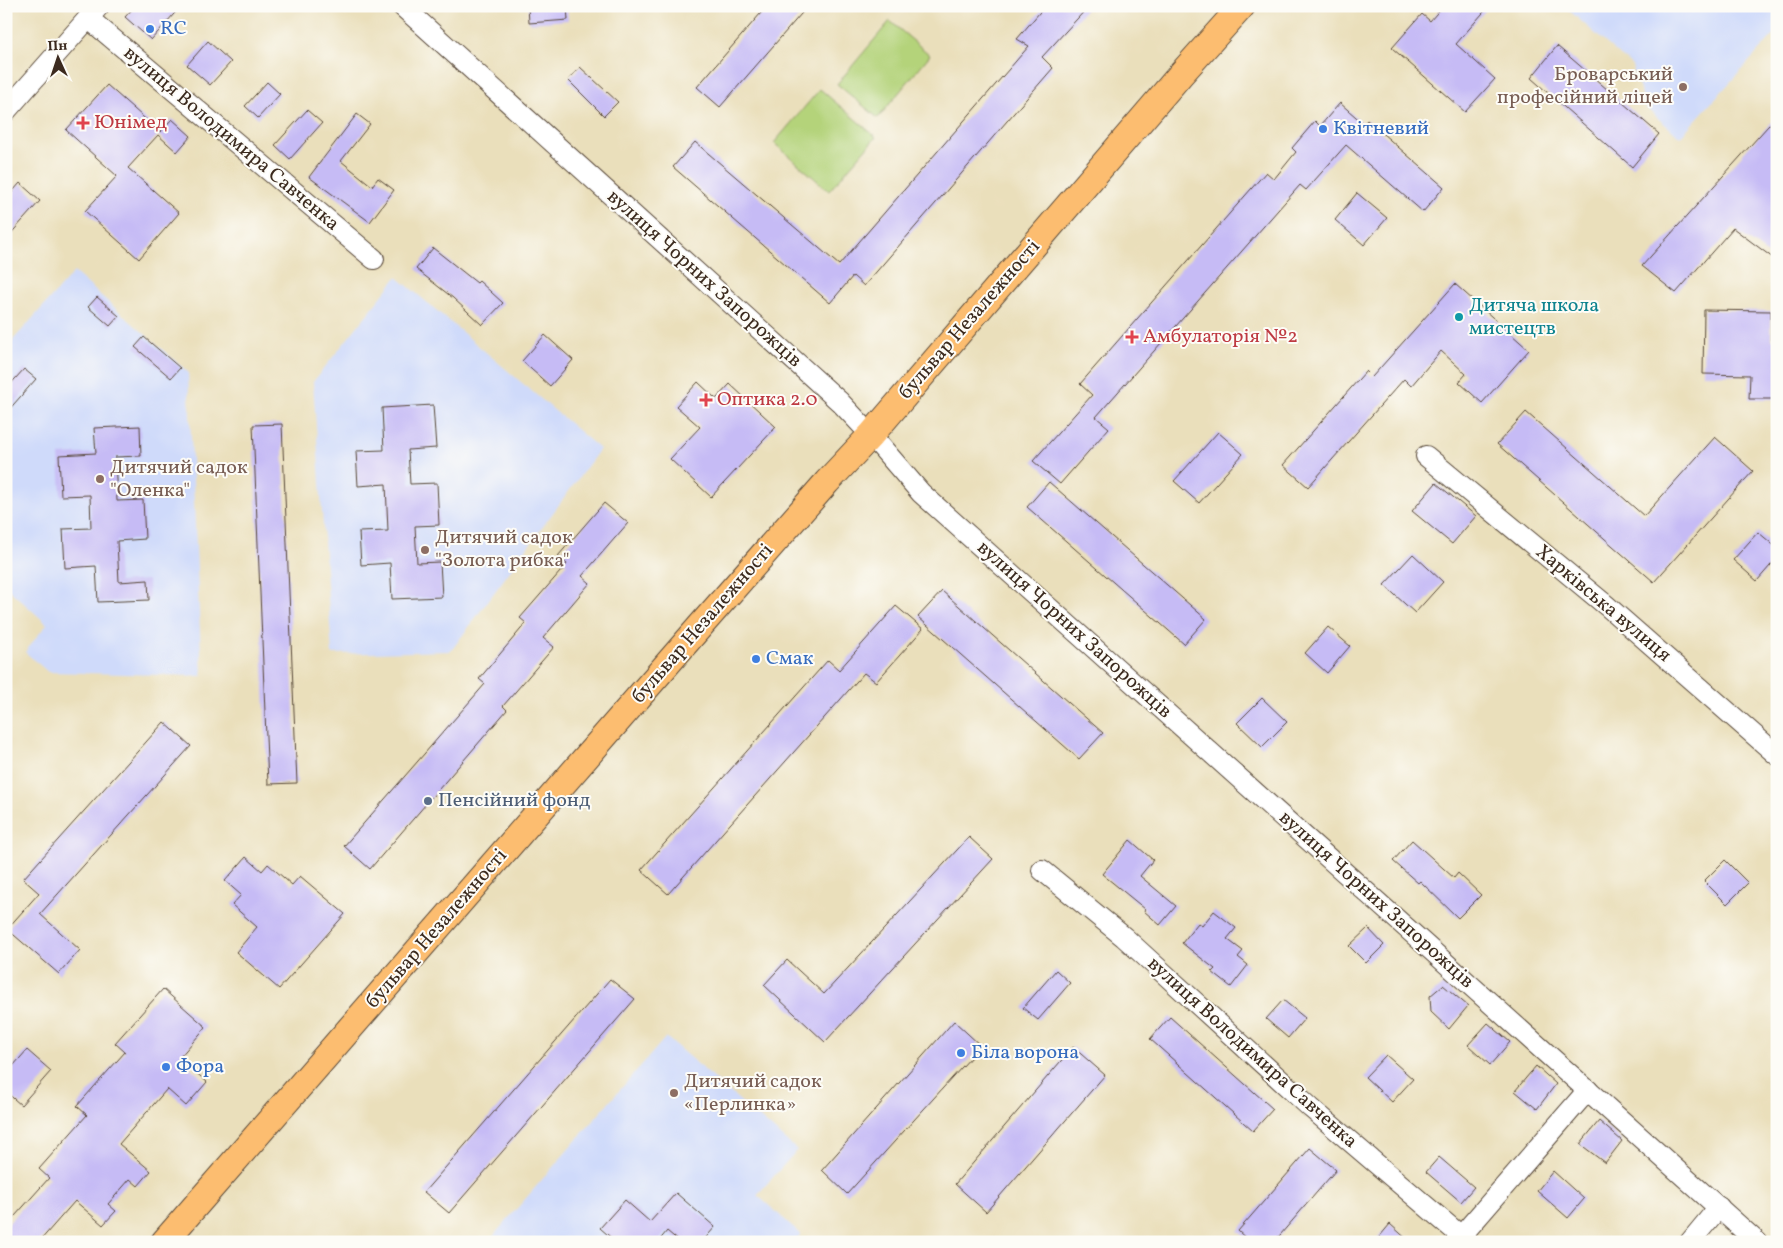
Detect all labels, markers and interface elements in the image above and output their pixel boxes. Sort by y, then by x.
place label: RC [160,15,187,43]
marker: RC [144,23,156,35]
north arrow [32,32,82,82]
text: Пн [47,37,68,57]
street label: вулиця Володимира Савченка [117,40,345,238]
place label: Броварський професійний ліцей [1497,61,1673,112]
marker: Броварський професійний ліцей [1677,81,1689,93]
place label: Юнімед [94,109,167,137]
place label: Квітневий [1333,115,1429,143]
marker: Юнімед [76,116,90,130]
marker: Квітневий [1317,123,1329,135]
street label: вулиця Чорних Запорожців [600,184,808,374]
street label: бульвар Незалежності [893,234,1047,406]
place label: Дитяча школа мистецтв [1469,292,1599,343]
marker: Дитяча школа мистецтв [1453,311,1465,323]
place label: Амбулаторія №2 [1143,323,1298,351]
marker: Амбулаторія №2 [1125,330,1139,344]
place label: Оптика 2.0 [717,386,817,414]
marker: Оптика 2.0 [699,393,713,407]
place label: Дитячий садок "Оленка" [110,454,248,505]
marker: Дитячий садок "Оленка" [94,473,106,485]
place label: Дитячий садок "Золота рибка" [435,524,573,575]
street label: вулиця Чорних Запорожців [970,535,1178,725]
street label: бульвар Незалежності [626,538,780,710]
street label: Харківська вулиця [1529,539,1677,669]
marker: Дитячий садок "Золота рибка" [419,544,431,556]
place label: Смак [766,645,814,673]
marker: Смак [750,653,762,665]
place label: Пенсійний фонд [438,787,590,815]
marker: Пенсійний фонд [422,795,434,807]
street label: вулиця Чорних Запорожців [1272,805,1480,995]
street label: бульвар Незалежності [360,843,514,1015]
street label: вулиця Володимира Савченка [1141,951,1363,1155]
place label: Біла ворона [971,1039,1079,1067]
marker: Біла ворона [955,1047,967,1059]
place label: Фора [176,1053,224,1081]
marker: Фора [160,1061,172,1073]
place label: Дитячий садок «Перлинка» [684,1068,822,1119]
marker: Дитячий садок «Перлинка» [668,1087,680,1099]

